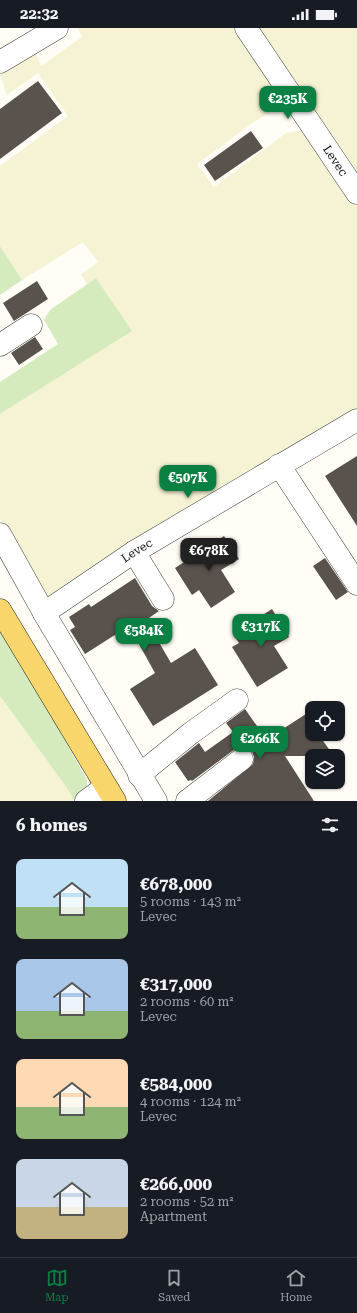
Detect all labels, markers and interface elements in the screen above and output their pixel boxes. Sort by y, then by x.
text: 22:32 [20,5,58,23]
pin: €235K [260,86,316,120]
text: €235K [268,91,308,106]
street label: Levec [320,143,351,179]
pin: €507K [160,465,216,499]
text: €507K [168,470,208,485]
street label: Levec [119,535,155,566]
pin: €678K [181,538,237,572]
text: €678K [189,543,229,558]
pin: €317K [233,614,289,648]
pin: €584K [116,618,172,652]
text: €317K [241,619,281,634]
text: €584K [124,623,164,638]
map controls [305,701,345,789]
button: locate [305,701,345,741]
pin: €266K [232,726,288,760]
text: €266K [240,731,280,746]
button: layers [305,749,345,789]
icon: filters [319,814,341,836]
text: 6 homes [16,815,87,835]
text: €678,000 [140,874,212,894]
icon: home [48,875,96,923]
text: 5 rooms · 143 m² [140,894,241,909]
text: Levec [140,909,177,924]
text: €317,000 [140,974,212,994]
icon: home [48,975,96,1023]
text: 2 rooms · 60 m² [140,994,234,1009]
text: Levec [140,1009,177,1024]
text: €584,000 [140,1074,212,1094]
icon: home [48,1075,96,1123]
text: 4 rooms · 124 m² [140,1094,241,1109]
text: Levec [140,1109,177,1124]
text: €266,000 [140,1174,212,1194]
icon: home [48,1175,96,1223]
text: 2 rooms · 52 m² [140,1194,234,1209]
text: Apartment [140,1209,207,1224]
tab: Map [45,1267,68,1304]
tab: Saved [158,1267,190,1304]
tab: Home [280,1267,312,1304]

